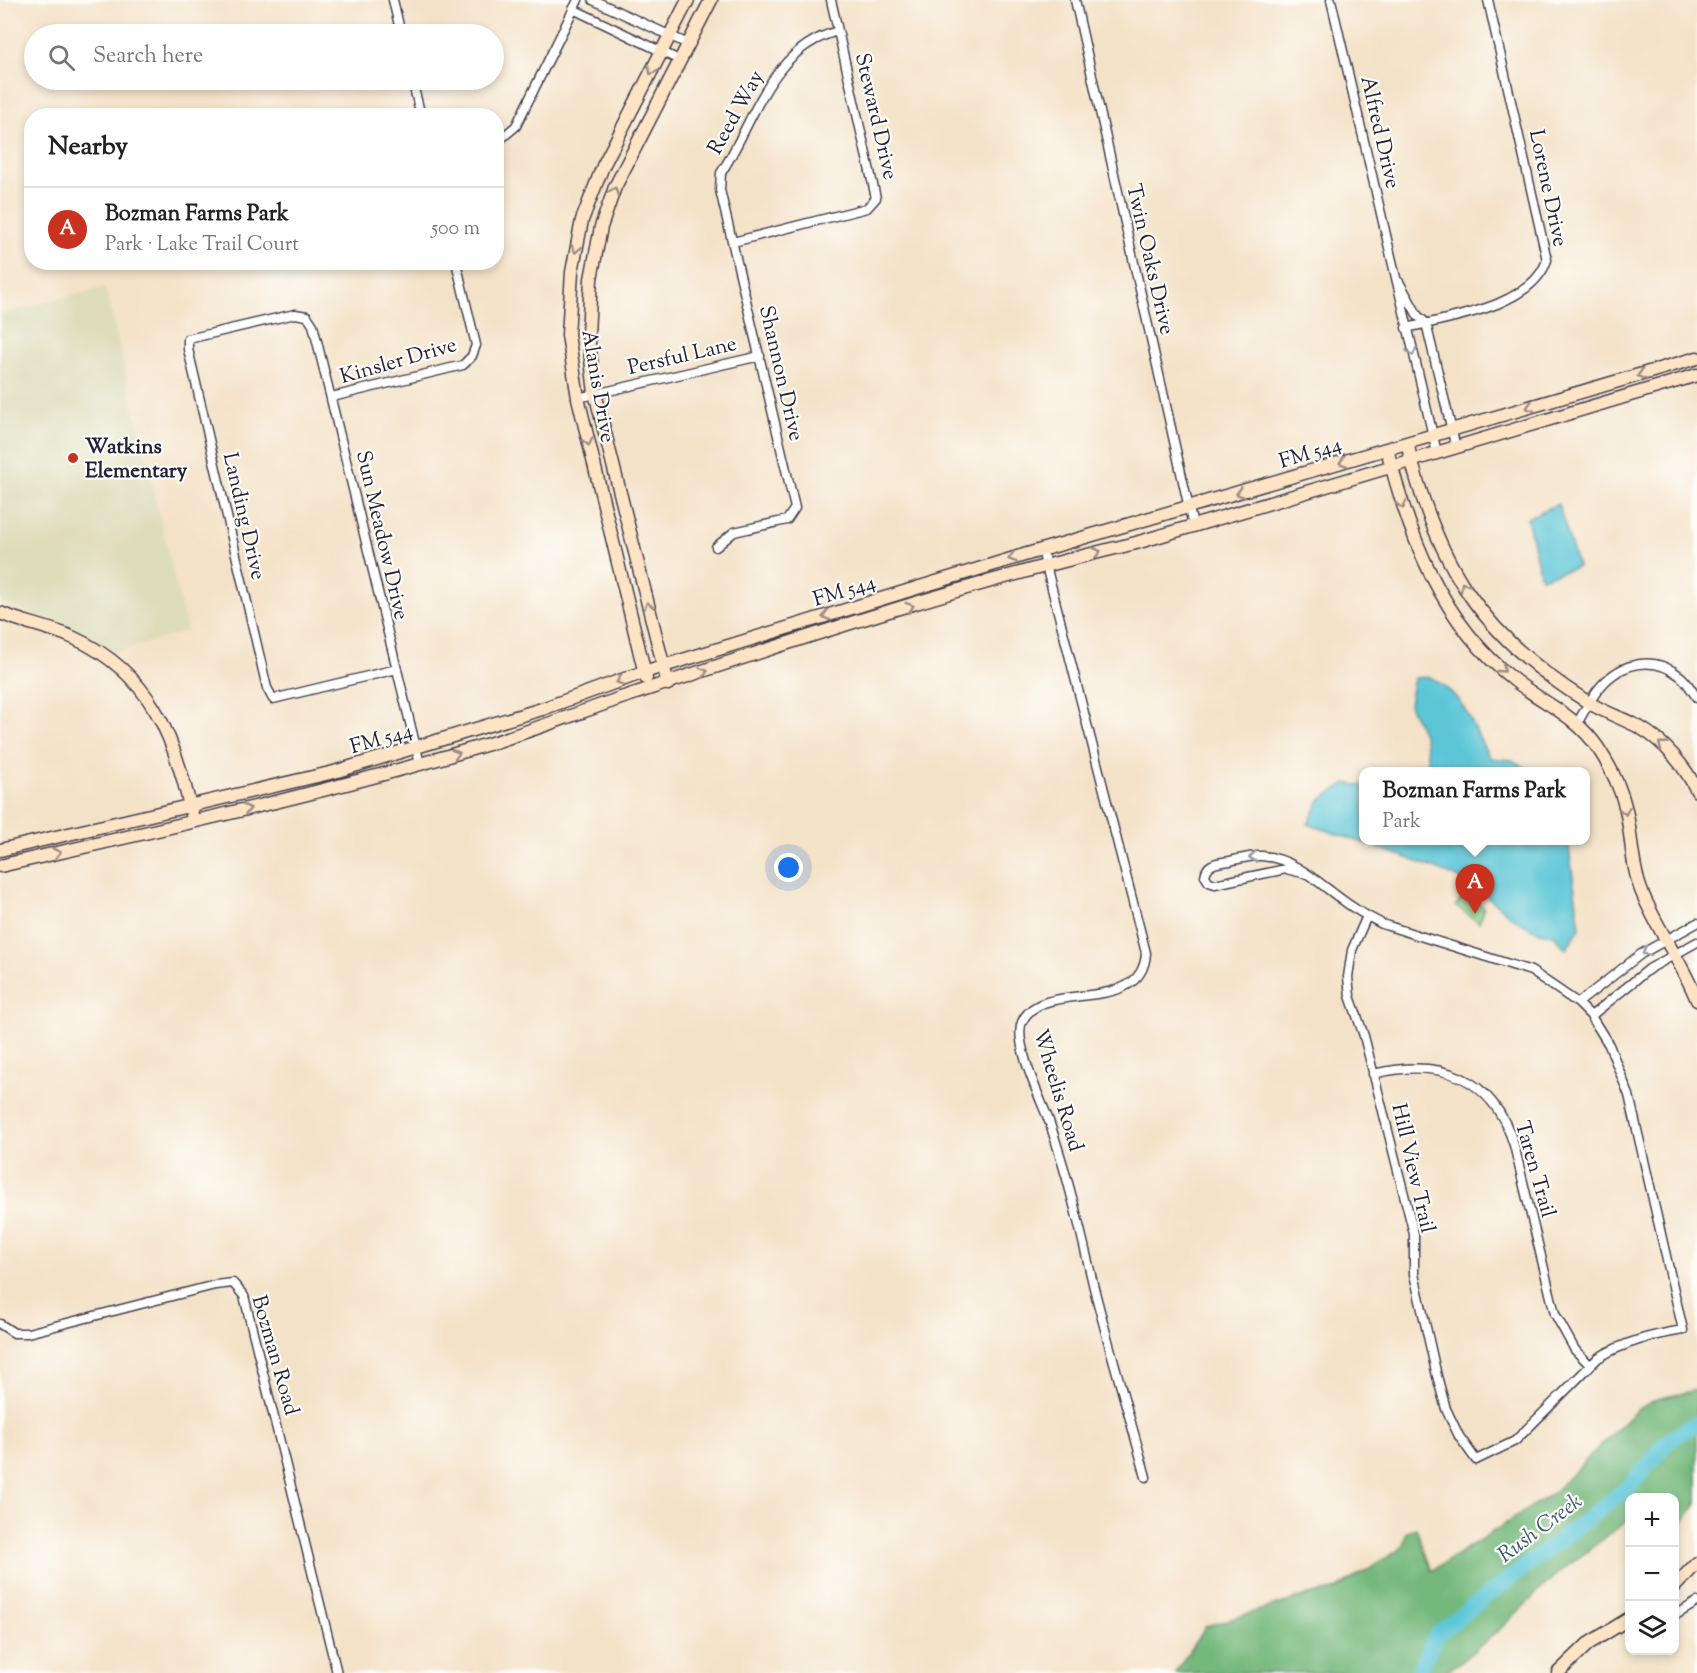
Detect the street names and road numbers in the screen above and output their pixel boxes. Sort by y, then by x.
street label: Steward Drive [846,50,904,183]
street label: Reed Way [701,65,773,161]
street label: Alfred Drive [1352,73,1407,192]
street label: Lorene Drive [1520,127,1574,250]
street label: Twin Oaks Drive [1117,181,1181,338]
street label: Shannon Drive [750,303,810,444]
street label: Alanis Drive [572,328,622,445]
street label: Persful Lane [625,330,740,384]
street label: Kinsler Drive [337,331,460,393]
street label: FM 544 [1276,430,1345,478]
street label: Sun Meadow Drive [347,448,415,623]
street label: Landing Drive [214,450,272,583]
street label: FM 544 [810,568,879,616]
street label: FM 544 [347,717,416,763]
street label: Wheelis Road [1024,1026,1090,1156]
street label: Hill View Trail [1383,1101,1442,1236]
street label: Taren Trail [1506,1118,1562,1221]
street label: Bozman Road [243,1292,306,1419]

